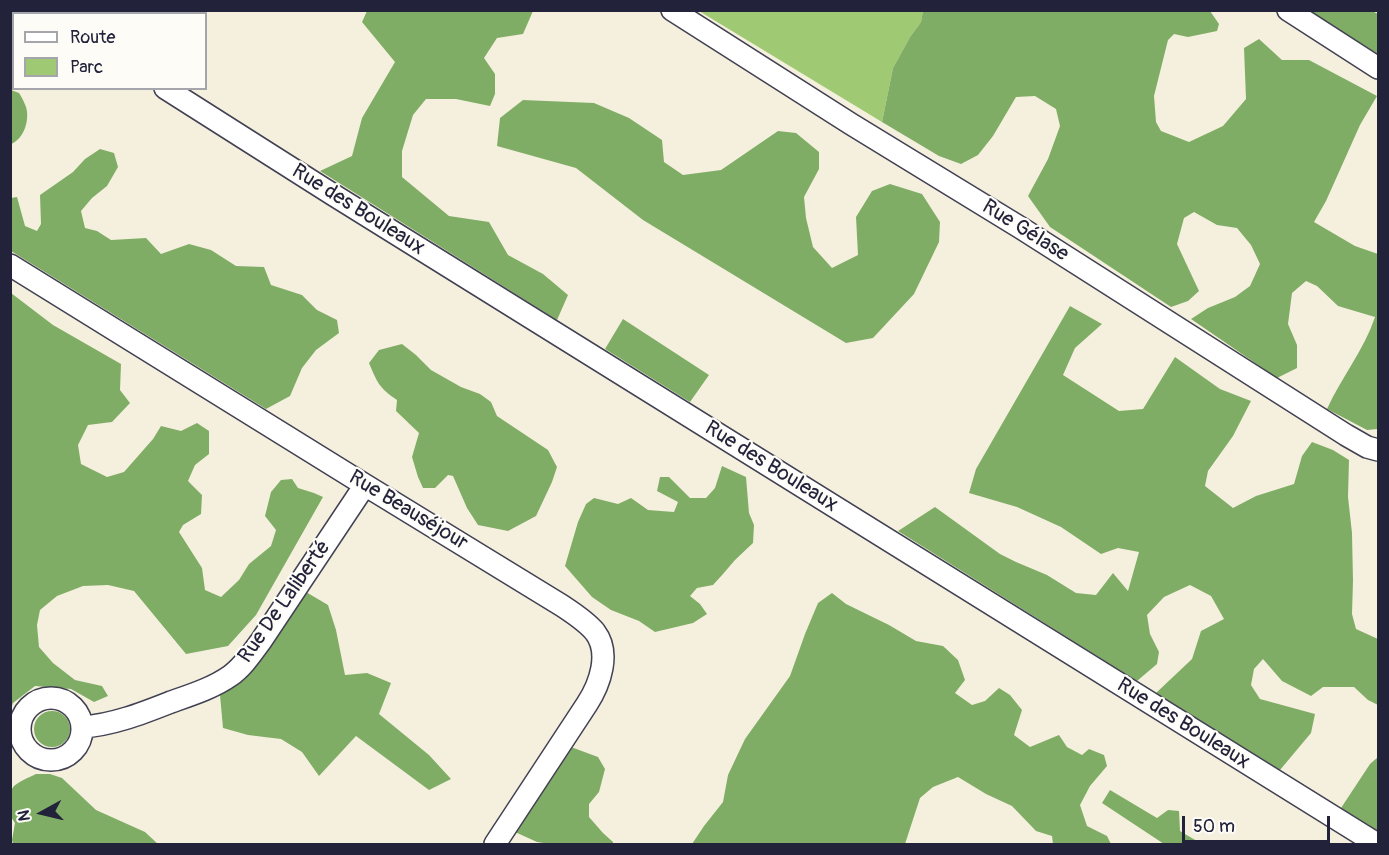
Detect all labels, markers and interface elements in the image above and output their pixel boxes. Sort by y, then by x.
legend [12,12,207,90]
text: Route [70,26,115,49]
text: Parc [70,56,103,79]
street label: Rue des Bouleaux [287,159,429,261]
street label: Rue Gélase [977,195,1073,267]
street label: Rue des Bouleaux [700,416,842,518]
street label: Rue Beauséjour [344,466,472,556]
street label: Rue De Laliberté [233,536,337,668]
street label: Rue des Bouleaux [1112,673,1254,775]
north arrow [12,783,72,843]
scale bar [1185,804,1334,842]
text: N [14,809,35,822]
text: 50 m [1193,815,1235,838]

